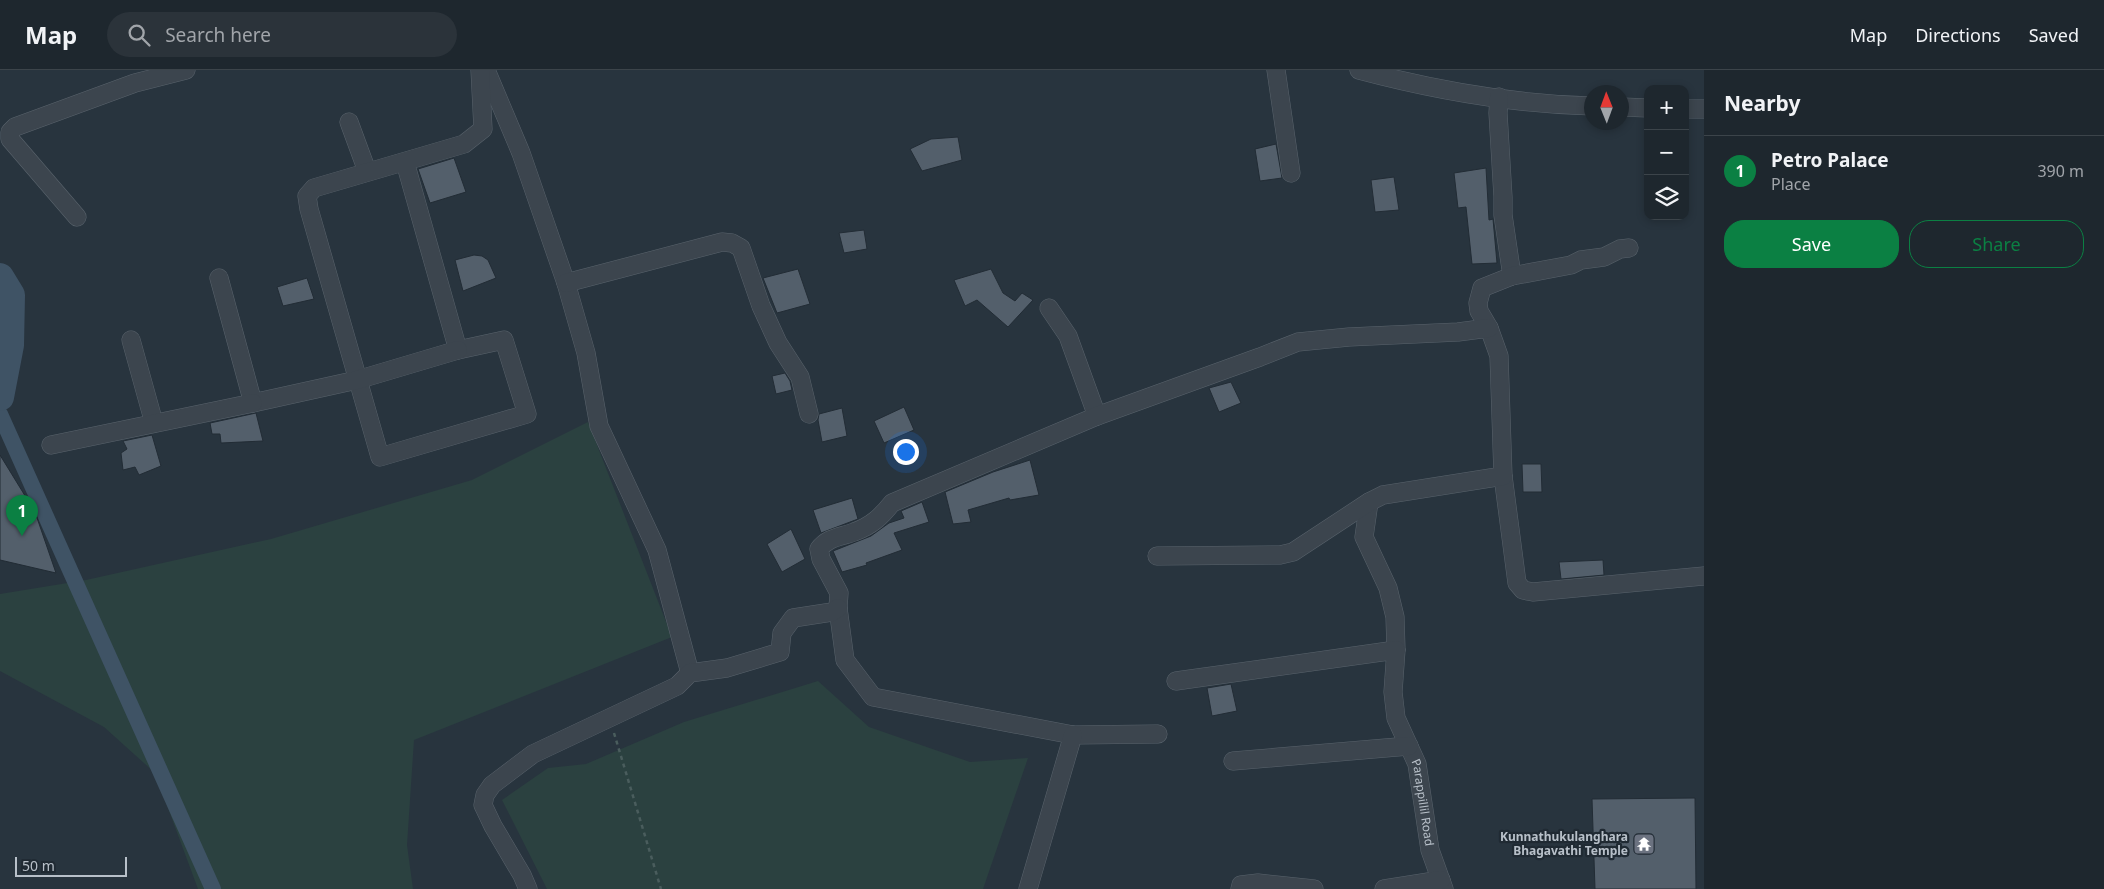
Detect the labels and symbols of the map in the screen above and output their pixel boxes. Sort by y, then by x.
north arrow [1584,85,1629,130]
your location [893,439,919,465]
pin: 1 [6,495,38,536]
street label: Parappillil Road [1408,756,1438,847]
place label: Kunnathukulanghara Bhagavathi Temple [1500,828,1628,859]
temple icon: Kunnathukulanghara Bhagavathi Temple [1632,832,1656,856]
scale bar [15,854,128,877]

